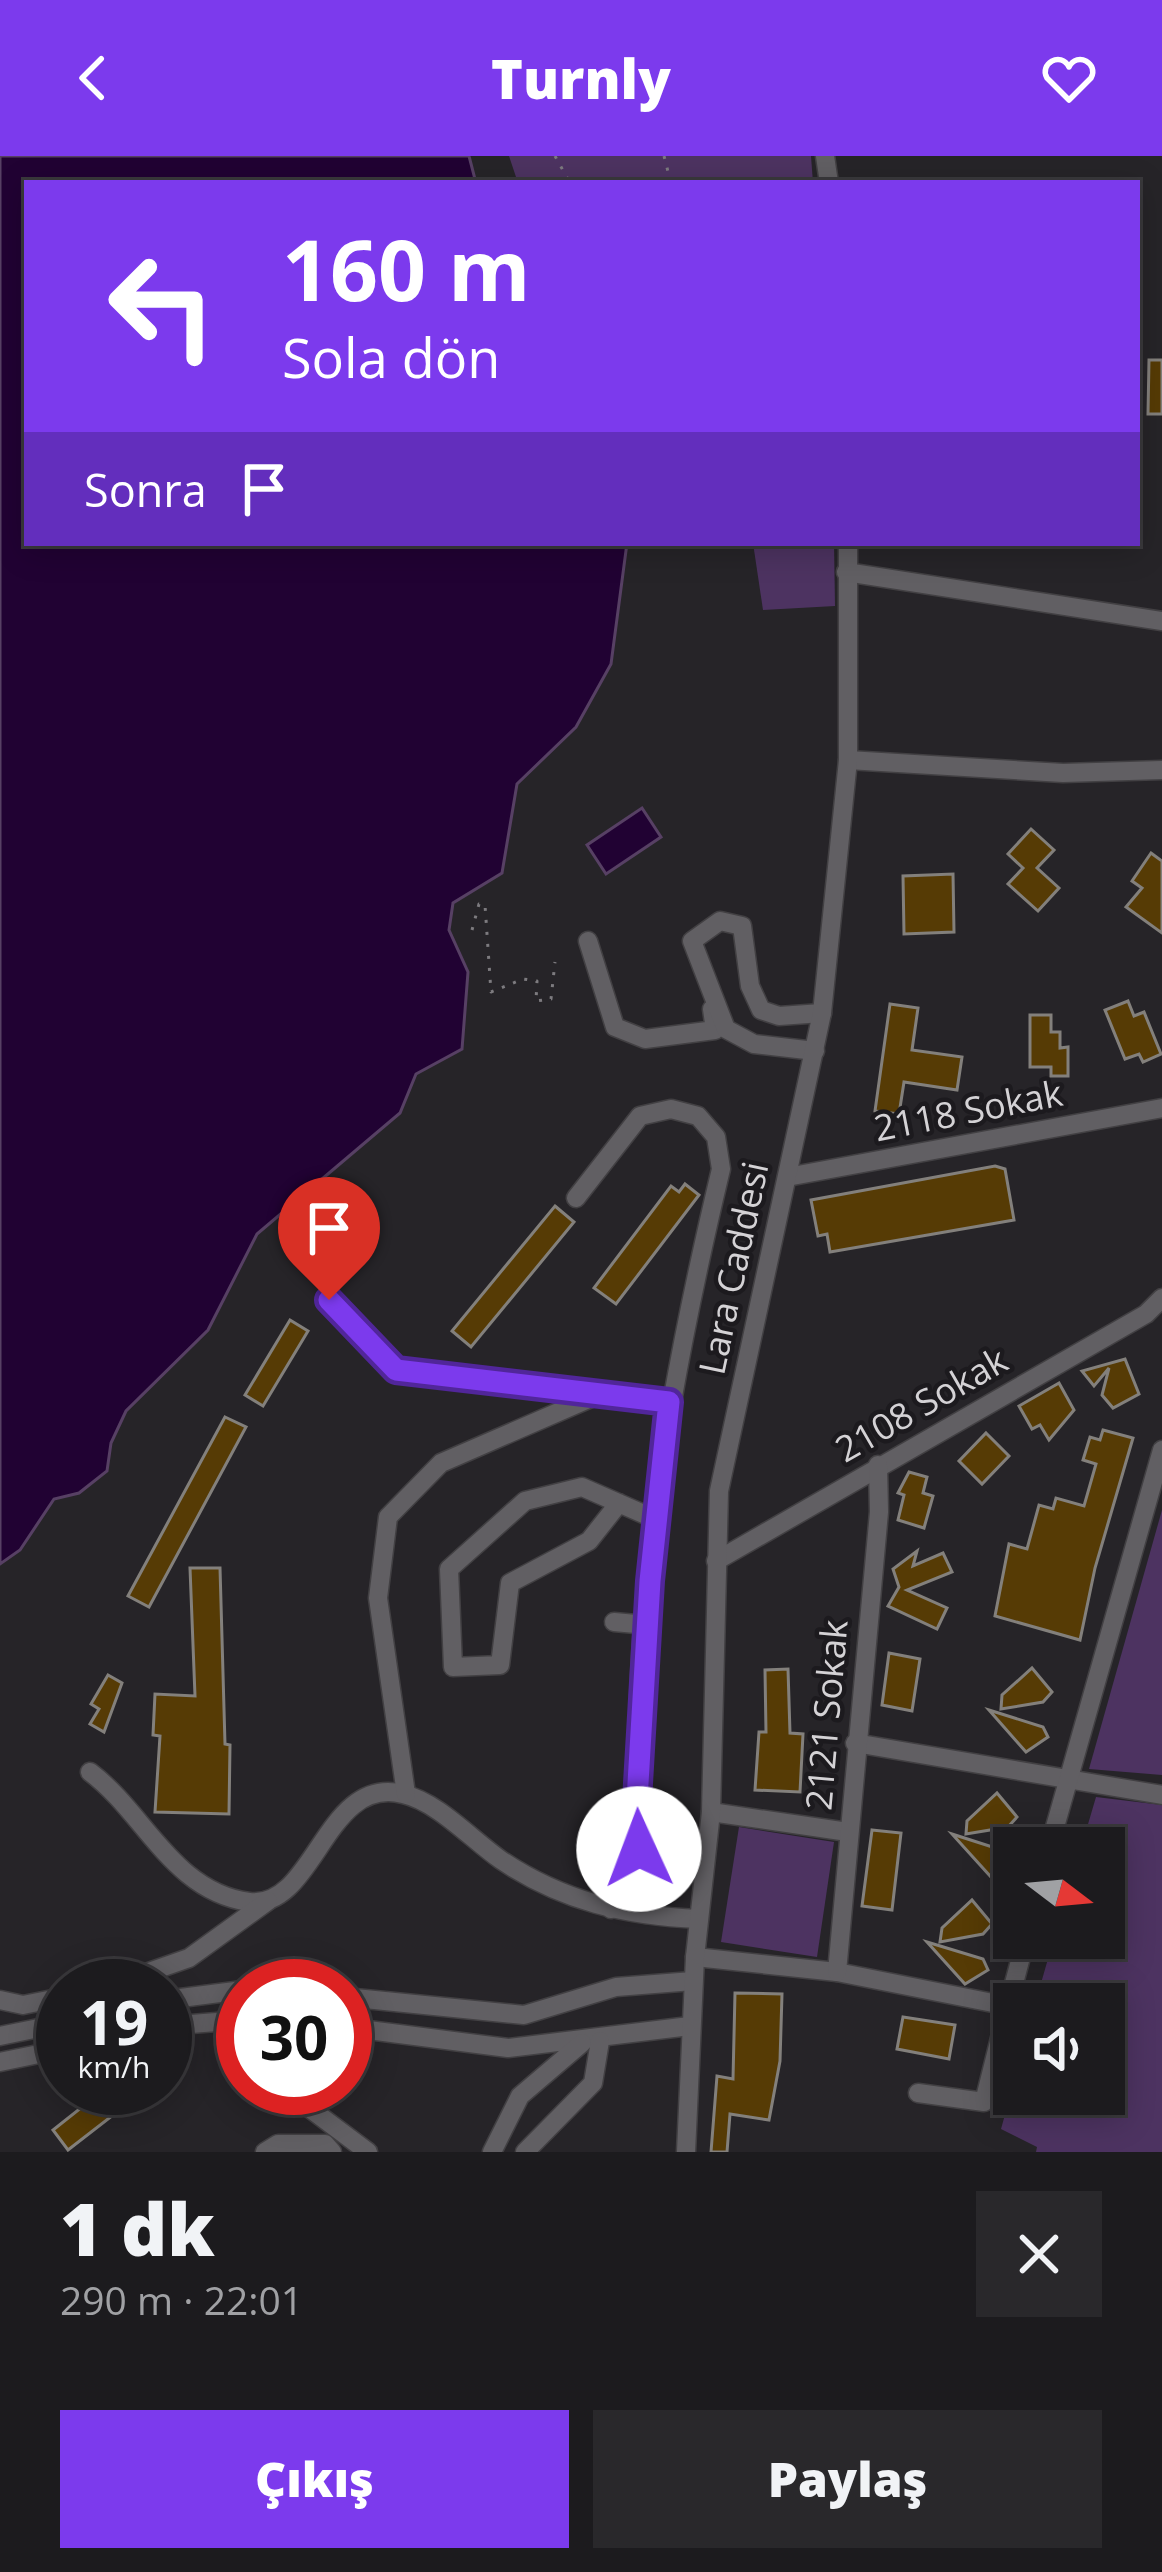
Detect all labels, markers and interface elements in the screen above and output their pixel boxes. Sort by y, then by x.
text: Turnly [491,41,671,115]
icon: back [60,45,126,111]
icon: heart [1036,45,1102,111]
text: 160 m [282,211,530,326]
icon: left [84,228,240,384]
text: Sola dön [282,320,500,394]
icon: arrive [231,456,297,522]
text: Sonra [84,459,207,520]
street label: 2118 Sokak [870,1068,1066,1152]
street label: Lara Caddesi [687,1157,779,1379]
pin [278,1177,380,1300]
icon: arrive [296,1195,362,1261]
street label: 2108 Sokak [826,1335,1016,1473]
street label: 2121 Sokak [793,1618,859,1812]
position arrow [576,1786,702,1912]
north arrow [993,1827,1125,1959]
map controls [993,1827,1125,2115]
speed limit sign: 30 [216,1959,372,2115]
text: 19 [80,1981,148,2063]
button: sound [993,1983,1125,2115]
text: km/h [78,2046,150,2087]
text: 1 dk [60,2179,215,2277]
button: close [976,2191,1102,2317]
text: 290 m · 22:01 [60,2273,303,2326]
button: Çıkış [60,2410,569,2548]
button: Paylaş [593,2410,1102,2548]

